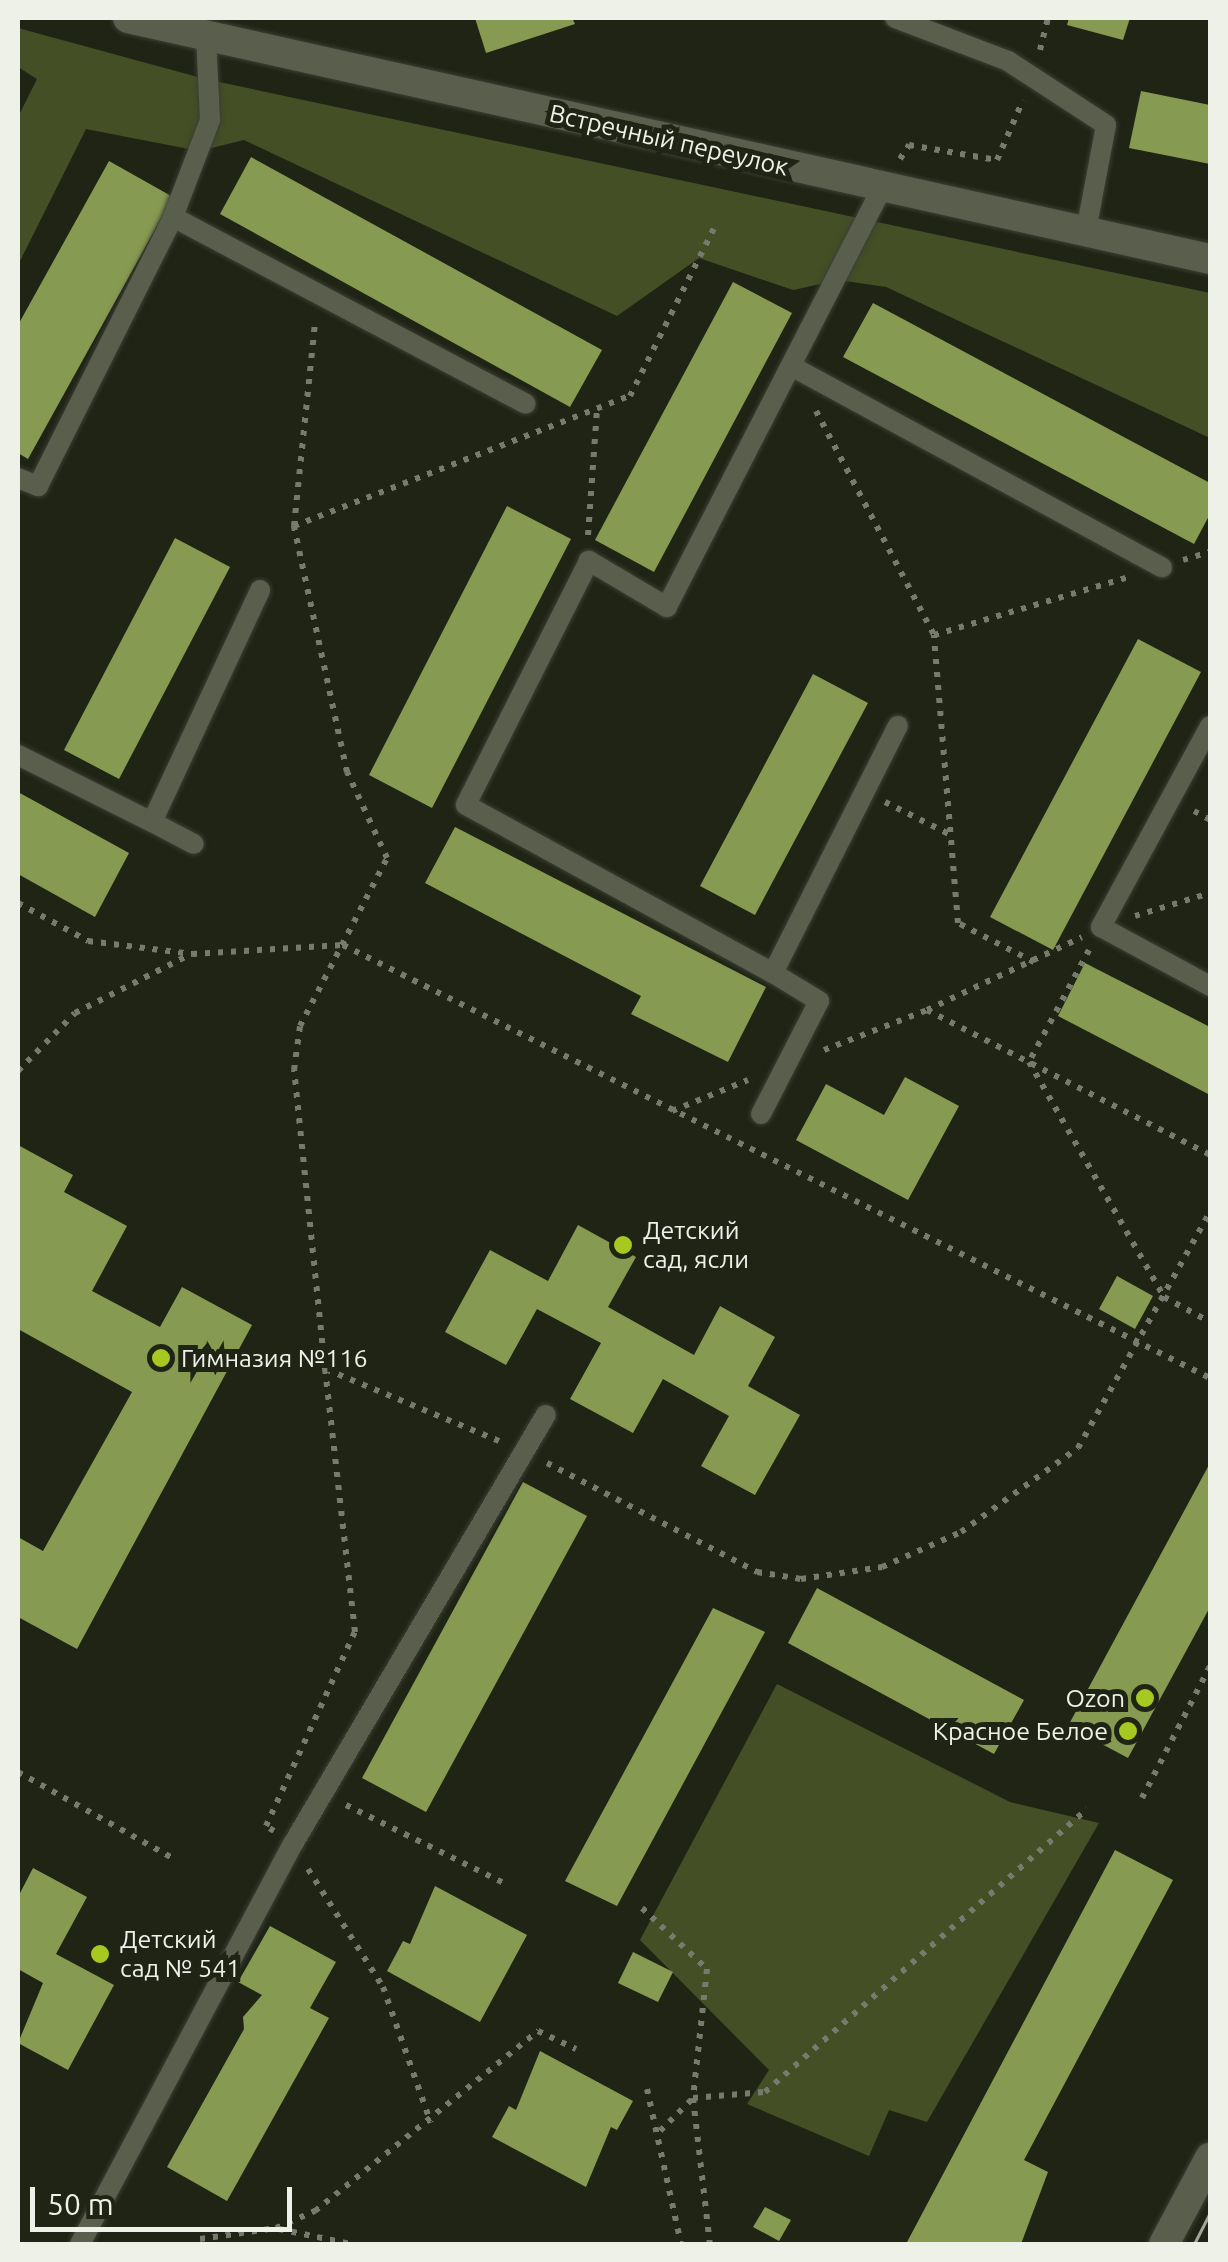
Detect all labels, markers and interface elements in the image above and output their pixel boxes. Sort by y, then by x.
street label: Встречный переулок [547,98,791,182]
place label: Детский сад, ясли [643,1216,749,1275]
marker: Детский сад, ясли [612,1234,634,1256]
place label: Гимназия №116 [181,1343,368,1373]
marker: Гимназия №116 [150,1347,172,1369]
place label: Ozon [1065,1683,1125,1713]
marker: Ozon [1134,1687,1156,1709]
place label: Красное Белое [933,1716,1108,1746]
marker: Красное Белое [1117,1720,1139,1742]
place label: Детский сад № 541 [120,1925,240,1984]
marker: Детский сад № 541 [89,1943,111,1965]
scale bar [35,2167,298,2229]
text: 50 m [47,2187,114,2221]

